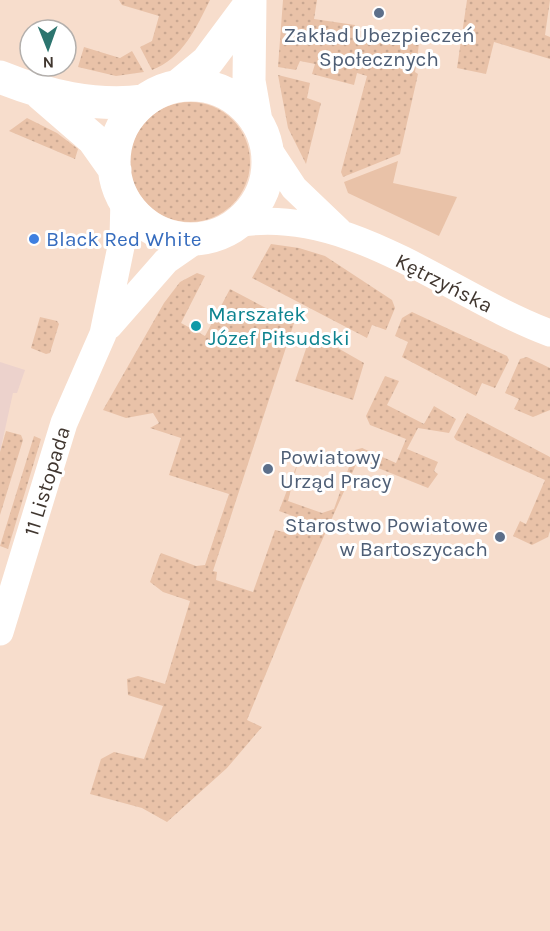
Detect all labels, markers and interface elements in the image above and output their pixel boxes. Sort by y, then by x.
marker: Zakład Ubezpieczeń Społecznych [372,6,386,20]
north arrow [18,18,78,78]
place label: Zakład Ubezpieczeń Społecznych [283,23,475,71]
text: N [42,53,54,72]
place label: Black Red White [46,227,202,251]
marker: Black Red White [27,232,41,246]
street label: Kętrzyńska [391,248,497,318]
place label: Marszałek Józef Piłsudski [208,302,350,350]
marker: Marszałek Józef Piłsudski [189,319,203,333]
street label: 11 Listopada [19,423,75,539]
place label: Powiatowy Urząd Pracy [280,445,392,493]
marker: Powiatowy Urząd Pracy [261,462,275,476]
place label: Starostwo Powiatowe w Bartoszycach [285,513,488,561]
marker: Starostwo Powiatowe w Bartoszycach [493,530,507,544]

